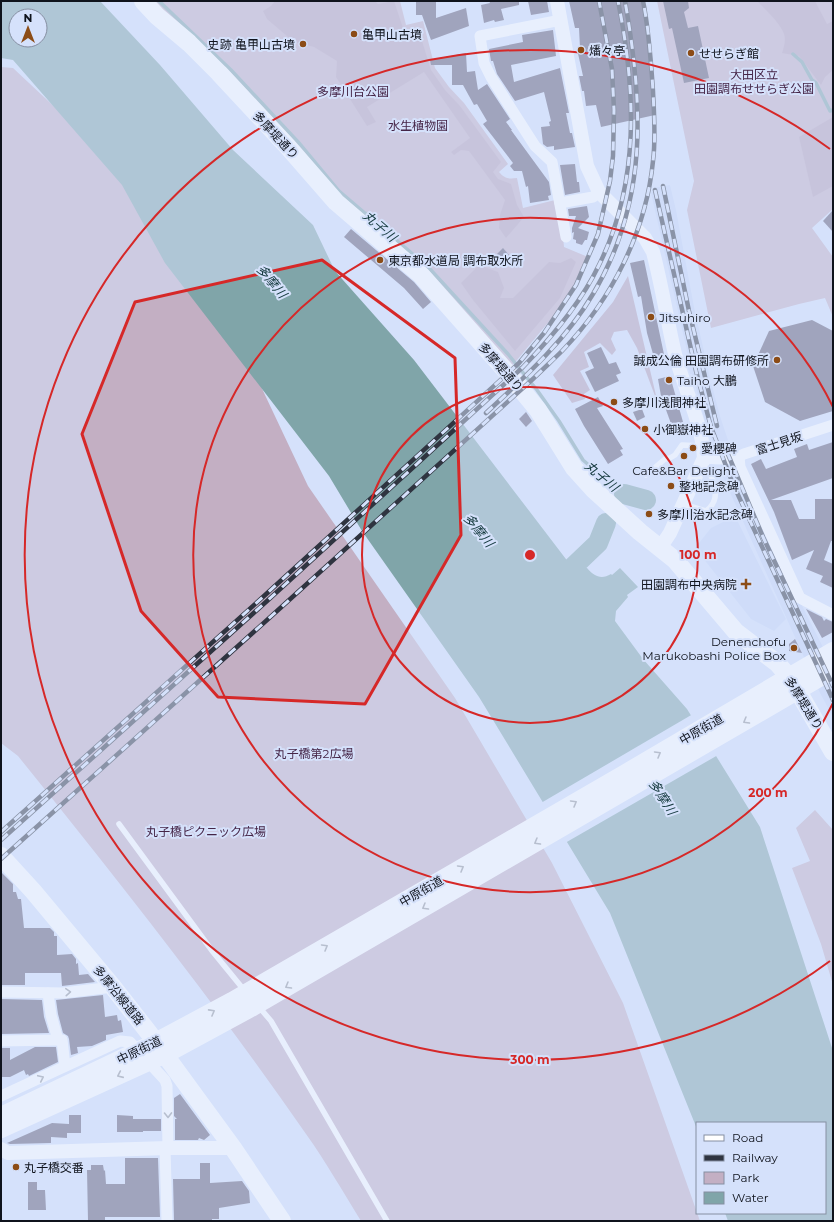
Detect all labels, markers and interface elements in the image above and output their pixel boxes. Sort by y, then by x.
north arrow [8,8,48,48]
text: N [24,11,32,25]
place label: 亀甲山古墳 [362,27,422,42]
marker: 亀甲山古墳 [349,29,359,39]
place label: 史跡 亀甲山古墳 [208,37,295,52]
marker: 史跡 亀甲山古墳 [298,39,308,49]
place label: 燔々亭 [589,43,625,58]
marker: 燔々亭 [576,45,586,55]
place label: せせらぎ館 [699,46,759,61]
marker: せせらぎ館 [686,48,696,58]
park label: 大田区立 田園調布せせらぎ公園 [694,67,814,96]
park label: 多摩川台公園 [317,84,389,99]
street label: 多摩堤通り [250,108,302,162]
park label: 水生植物園 [388,118,448,133]
water label: 丸子川 [360,207,401,246]
place label: 東京都水道局 調布取水所 [388,253,523,268]
marker: 東京都水道局 調布取水所 [375,255,385,265]
water label: 多摩川 [253,261,292,303]
place label: Jitsuhiro [658,310,710,325]
marker: Jitsuhiro [646,312,656,322]
street label: 多摩堤通り [476,339,526,395]
place label: 誠成公倫 田園調布研修所 [634,353,769,368]
marker: 誠成公倫 田園調布研修所 [772,355,782,365]
place label: Taiho 大鵬 [677,373,737,388]
marker: Taiho 大鵬 [664,375,674,385]
place label: 多摩川浅間神社 [622,395,706,410]
marker: 多摩川浅間神社 [609,397,619,407]
place label: 小御嶽神社 [653,422,713,437]
marker: 小御嶽神社 [640,424,650,434]
street label: 富士見坂 [754,428,804,458]
place label: 愛櫻碑 [701,441,737,456]
marker: 愛櫻碑 [688,443,698,453]
marker: Cafe&Bar Delight [679,451,689,461]
water label: 丸子川 [582,457,624,496]
place label: Cafe&Bar Delight [632,463,736,478]
place label: 整地記念碑 [679,479,739,494]
marker: 整地記念碑 [666,481,676,491]
place label: 多摩川治水記念碑 [657,507,753,522]
marker: 多摩川治水記念碑 [644,509,654,519]
water label: 多摩川 [460,510,499,552]
text: 100 m [680,547,716,562]
centre of rings [523,548,537,562]
place label: 田園調布中央病院 [641,577,737,592]
marker: 田園調布中央病院 [740,578,752,590]
place label: Denenchofu Marukobashi Police Box [642,634,787,663]
marker: Denenchofu Marukobashi Police Box [789,643,799,653]
street label: 多摩堤通り [782,674,826,732]
street label: 中原街道 [676,711,726,747]
one-way arrow [743,716,750,724]
park label: 丸子橋第2広場 [275,746,353,761]
one-way arrow [654,752,661,759]
water label: 多摩川 [646,776,681,819]
text: 200 m [748,785,788,800]
one-way arrow [570,800,577,807]
park label: 丸子橋ピクニック広場 [146,824,266,839]
one-way arrow [534,837,541,844]
one-way arrow [457,865,465,872]
street label: 中原街道 [396,873,446,909]
one-way arrow [422,902,429,909]
one-way arrow [321,944,328,952]
street label: 多摩沿線道路 [91,962,147,1028]
one-way arrow [285,982,292,989]
one-way arrow [65,988,71,997]
one-way arrow [208,1009,215,1016]
street label: 中原街道 [114,1033,164,1067]
text: 300 m [509,1052,550,1067]
one-way arrow [117,1070,125,1078]
one-way arrow [38,1074,45,1082]
one-way arrow [164,1112,172,1118]
legend [696,1122,826,1214]
text: Road [732,1130,763,1145]
text: Railway [732,1150,778,1165]
place label: 丸子橋交番 [24,1160,84,1175]
marker: 丸子橋交番 [11,1162,21,1172]
text: Park [732,1170,760,1185]
text: Water [732,1190,769,1205]

